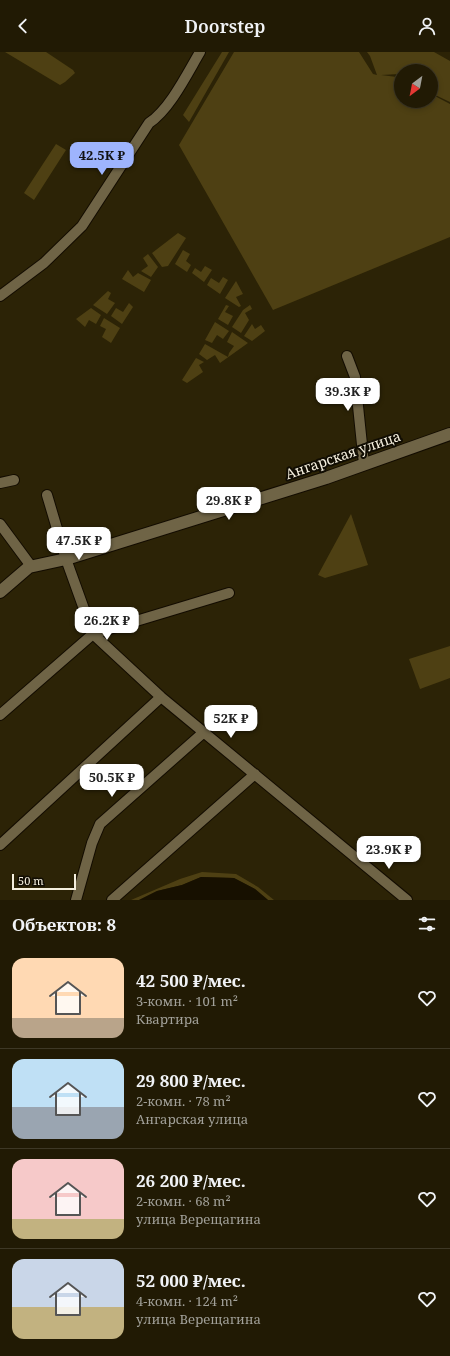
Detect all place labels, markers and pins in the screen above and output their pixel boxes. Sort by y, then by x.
pin: 42.5K ₽ [65,142,139,176]
pin: 39.3K ₽ [311,378,385,412]
pin: 29.8K ₽ [192,487,266,521]
pin: 47.5K ₽ [42,527,116,561]
pin: 26.2K ₽ [70,607,144,641]
pin: 52K ₽ [203,705,259,739]
pin: 50.5K ₽ [75,764,149,798]
pin: 23.9K ₽ [352,836,426,870]

